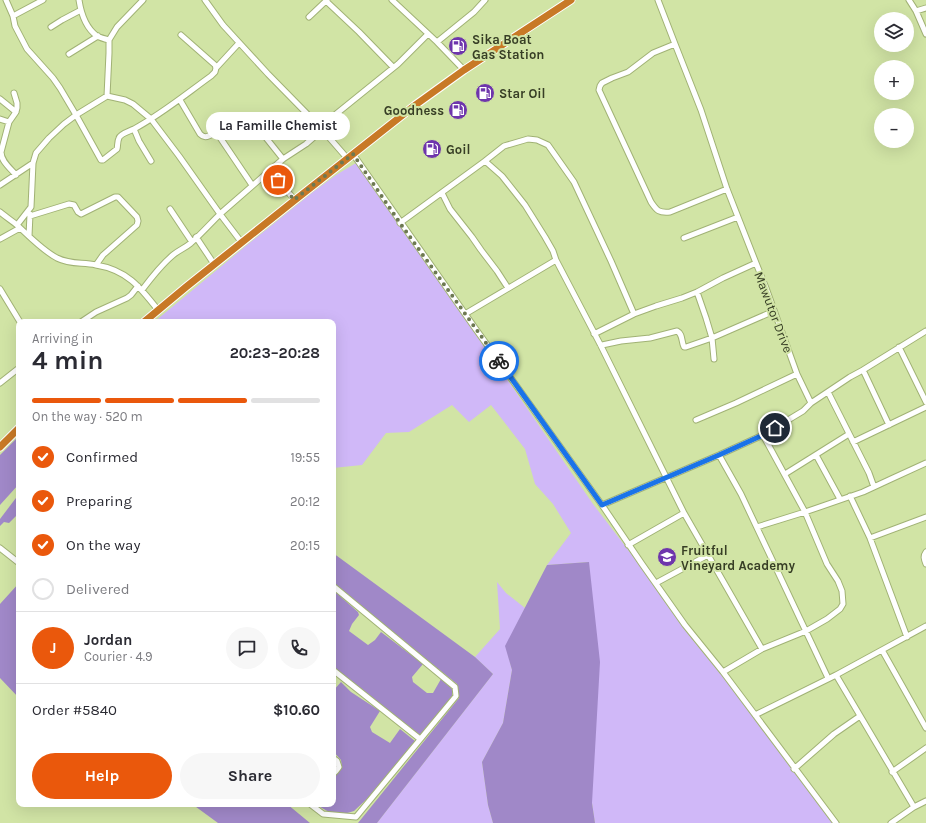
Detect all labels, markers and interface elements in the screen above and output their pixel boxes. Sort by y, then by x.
map controls [874,12,914,148]
button: layers [874,12,914,52]
place label: Sika Boat Gas Station [472,32,544,62]
fuel station icon: Sika Boat Gas Station [447,35,469,57]
button: + [874,60,914,100]
fuel station icon: Star Oil [474,82,496,104]
place label: Star Oil [499,86,546,101]
fuel station icon: Goodness [447,99,469,121]
place label: Goodness [384,103,444,118]
button: − [874,108,914,148]
callout: La Famille Chemist [206,112,350,140]
text: La Famille Chemist [219,118,337,133]
fuel station icon: Goil [421,138,443,160]
place label: Goil [446,142,470,157]
pin [261,163,295,197]
icon: bag [267,169,289,191]
street label: Mawutor Drive [751,270,796,355]
text: Arriving in [32,331,93,346]
courier [479,341,519,381]
text: 20:23–20:28 [230,344,320,362]
text: 4 min [32,345,103,376]
icon: bike [488,350,510,372]
text: On the way · 520 m [32,409,143,424]
pin [758,411,792,445]
icon: home [764,417,786,439]
icon: check [32,446,54,468]
text: Confirmed [66,448,138,466]
text: 19:55 [290,450,320,465]
icon: check [32,490,54,512]
text: Preparing [66,492,132,510]
text: 20:12 [290,494,320,509]
icon: check [32,534,54,556]
text: On the way [66,536,140,554]
text: 20:15 [290,538,320,553]
place label: Fruitful Vineyard Academy [681,543,795,573]
school or university icon: Fruitful Vineyard Academy [656,546,678,568]
text: Delivered [66,580,130,598]
button: chat [226,627,268,669]
button: phone [278,627,320,669]
text: Jordan [84,631,132,649]
text: J [50,639,56,657]
text: Courier · 4.9 [84,649,153,664]
text: Order #5840 [32,701,117,719]
text: $10.60 [273,701,320,719]
button: Help [32,753,172,799]
button: Share [180,753,320,799]

